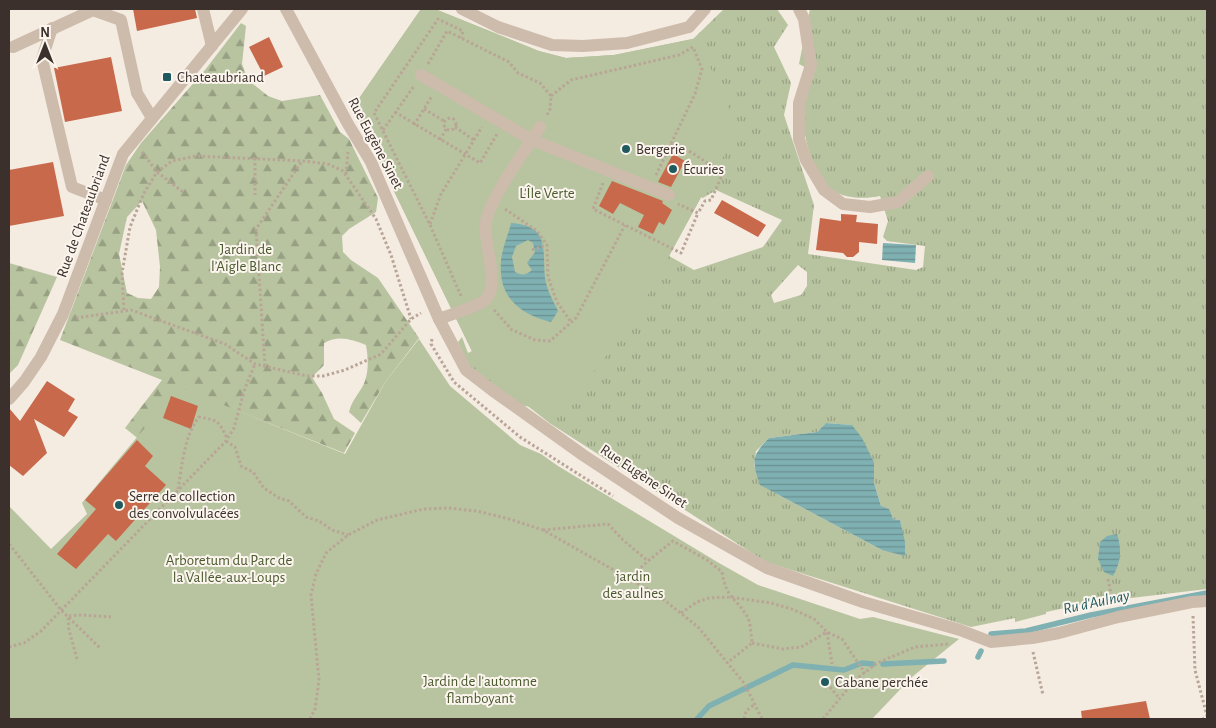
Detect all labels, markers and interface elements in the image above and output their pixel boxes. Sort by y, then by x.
north arrow [20,20,70,70]
text: N [40,26,50,40]
place label: Chateaubriand [177,70,264,85]
marker: Chateaubriand [161,71,173,83]
street label: Rue Eugène Sinet [345,95,406,192]
place label: Bergerie [636,142,685,157]
marker: Bergerie [620,143,632,155]
street label: Rue de Chateaubriand [54,153,113,279]
place label: Écuries [683,160,724,177]
marker: Écuries [667,163,679,175]
park label: L'Île Verte [519,185,575,201]
park label: Jardin de l’Aigle Blanc [211,242,281,274]
street label: Rue Eugène Sinet [598,442,690,511]
place label: Serre de collection des convolvulacées [129,489,239,521]
marker: Serre de collection des convolvulacées [113,499,125,511]
park label: Arboretum du Parc de la Vallée-aux-Loups [166,553,292,585]
park label: jardin des aulnes [602,569,664,601]
water label: Ru d'Aulnay [1062,587,1131,617]
park label: Jardin de l'automne flamboyant [423,674,537,706]
place label: Cabane perchée [835,675,928,690]
marker: Cabane perchée [819,676,831,688]

